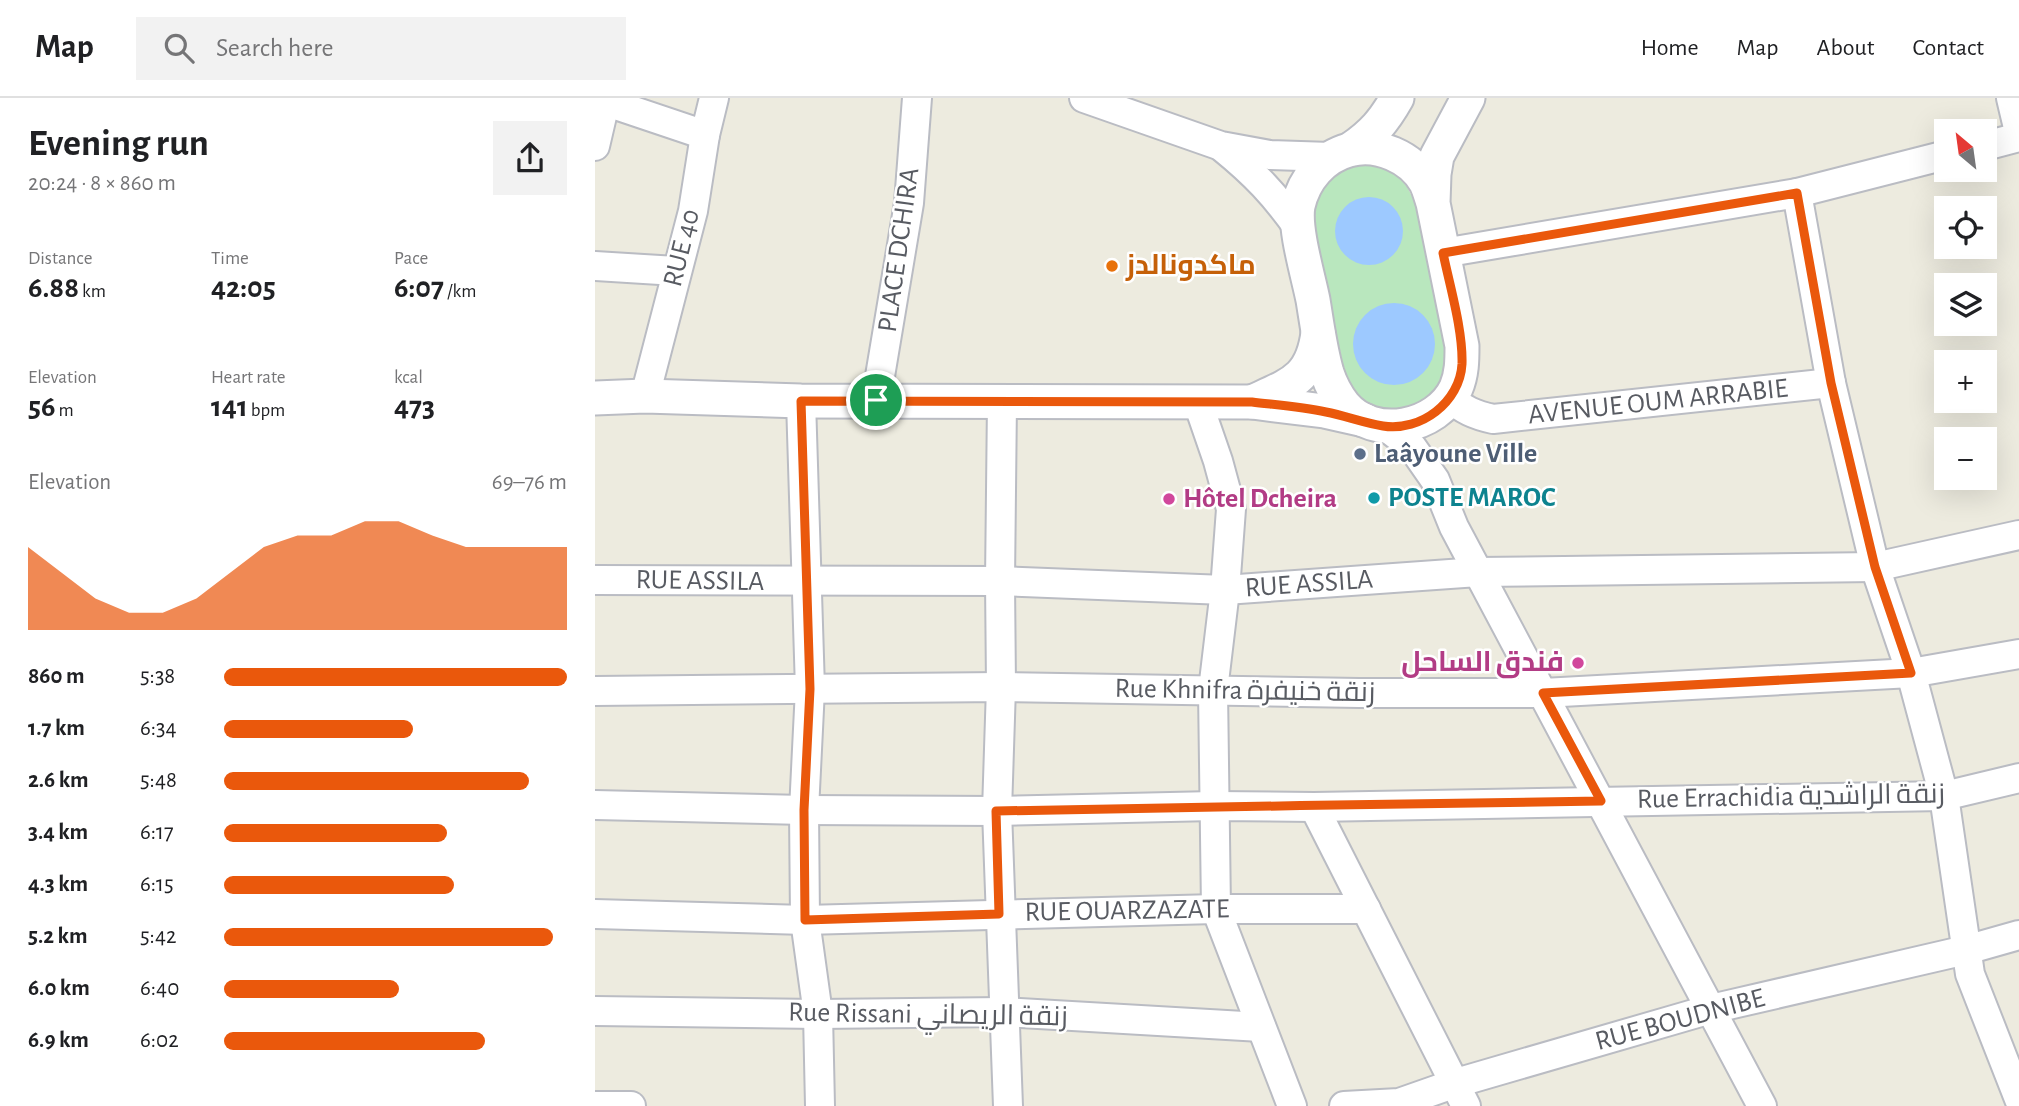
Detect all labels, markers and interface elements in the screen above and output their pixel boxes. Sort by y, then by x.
search box [136,17,626,80]
icon: search [160,29,198,67]
text: Map [35,31,94,64]
text: Search here [216,35,334,61]
text: Home [1641,36,1699,60]
text: Map [1737,36,1779,60]
text: About [1817,36,1874,60]
text: Contact [1912,36,1984,60]
north arrow [1934,119,1997,182]
map controls [1934,119,1997,490]
button: share [493,121,567,195]
text: Evening run [28,125,209,163]
street label: PLACE DCHIRA [874,166,924,334]
text: 20:24 · 8 × 860 m [28,172,176,195]
button: locate [1934,196,1997,259]
street label: RUE 40 [659,206,705,290]
text: Distance [28,249,92,268]
text: Time [211,249,249,268]
text: Pace [394,249,428,268]
place label: ماكدونالدز [1125,252,1256,281]
marker: ماكدونالدز [1104,258,1120,274]
text: 6.88 [28,273,79,303]
text: 42:05 [211,273,276,303]
text: 6:07 [394,273,444,303]
button: layers [1934,273,1997,336]
text: km [79,282,106,301]
text: /km [444,282,476,301]
button: + [1934,350,1997,413]
text: Elevation [28,368,97,387]
text: Heart rate [211,368,286,387]
text: kcal [394,368,423,387]
pin [846,370,906,430]
street label: AVENUE OUM ARRABIE [1527,374,1789,430]
icon: arrive [857,381,895,419]
text: 56 [28,392,55,422]
text: 141 [211,392,248,422]
text: 473 [394,392,435,422]
text: m [55,401,74,420]
text: bpm [248,401,285,420]
button: − [1934,427,1997,490]
place label: Laâyoune Ville [1374,440,1537,468]
marker: Laâyoune Ville [1352,446,1368,462]
text: Elevation [28,471,111,494]
text: 69–76 m [492,471,567,494]
place label: POSTE MAROC [1388,484,1556,512]
place label: Hôtel Dcheira [1183,485,1337,513]
marker: POSTE MAROC [1366,490,1382,506]
marker: Hôtel Dcheira [1161,491,1177,507]
street label: RUE ASSILA [635,566,765,596]
street label: RUE ASSILA [1244,566,1374,602]
place label: فندق الساحل [1401,649,1564,679]
marker: فندق الساحل [1570,655,1586,671]
text: 860 m [28,665,84,688]
text: 5:38 [140,665,175,688]
street label: Rue Khnifra زنقة خنيفرة [1114,675,1376,707]
text: 1.7 km [28,717,85,740]
text: 6:34 [140,717,177,740]
text: 2.6 km [28,769,89,792]
text: 5:48 [140,769,177,792]
street label: Rue Errachidia زنقة الراشدية [1637,779,1945,814]
text: 3.4 km [28,821,88,844]
text: 6:17 [140,821,174,844]
text: 4.3 km [28,873,88,896]
text: 6:15 [140,873,174,896]
street label: RUE OUARZAZATE [1024,895,1230,927]
text: 5.2 km [28,925,87,948]
text: 5:42 [140,925,176,948]
text: 6.0 km [28,977,90,1000]
text: 6:40 [140,977,179,1000]
street label: RUE BOUDNIBE [1592,984,1768,1056]
street label: Rue Rissani زنقة الريصاني [788,999,1068,1037]
text: 6.9 km [28,1029,89,1052]
text: 6:02 [140,1029,179,1052]

